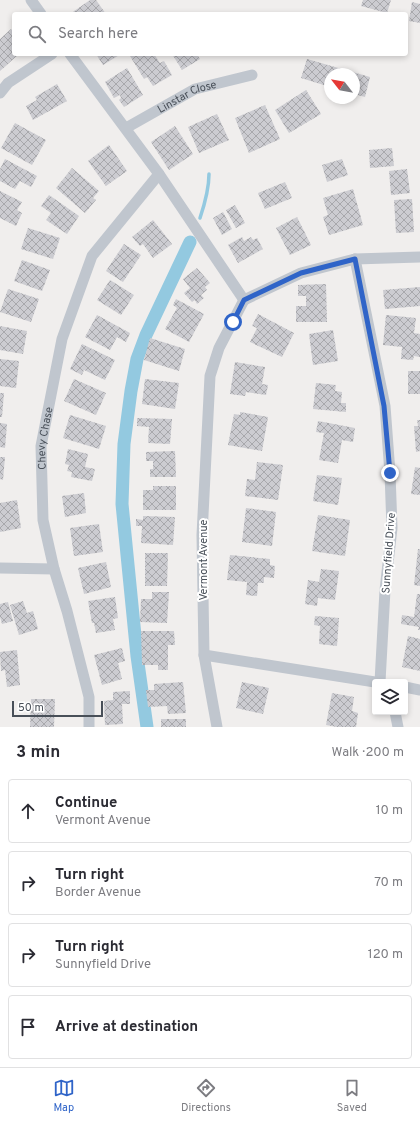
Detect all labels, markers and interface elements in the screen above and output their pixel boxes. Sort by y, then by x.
search box [12,12,408,56]
icon: search [26,23,48,45]
text: Search here [58,25,138,44]
north arrow [324,68,360,104]
street label: Linstar Close [155,78,218,117]
route start [224,313,242,331]
street label: Chevy Chase [35,406,57,470]
route end [381,464,399,482]
street label: Sunnyfield Drive [379,512,399,594]
street label: Vermont Avenue [197,519,211,601]
map controls [372,679,408,715]
button: layers [372,679,408,715]
scale bar [12,699,103,718]
text: 50 m [18,701,44,715]
text: 3 min [16,742,60,764]
text: Walk · 200 m [332,745,404,761]
text: Continue [55,794,117,813]
icon: ahead [17,800,39,822]
text: 10 m [376,803,403,819]
text: Vermont Avenue [55,813,151,829]
text: Turn right [55,866,124,885]
icon: right [17,872,39,894]
text: 70 m [374,875,403,891]
text: Border Avenue [55,885,141,901]
text: Turn right [55,938,124,957]
icon: right [17,944,39,966]
text: 120 m [368,947,403,963]
text: Sunnyfield Drive [55,957,151,973]
icon: arrive [17,1016,39,1038]
text: Arrive at destination [55,1018,198,1037]
tab: Map [53,1077,75,1115]
tab: Directions [181,1077,231,1115]
tab: Saved [337,1077,367,1115]

